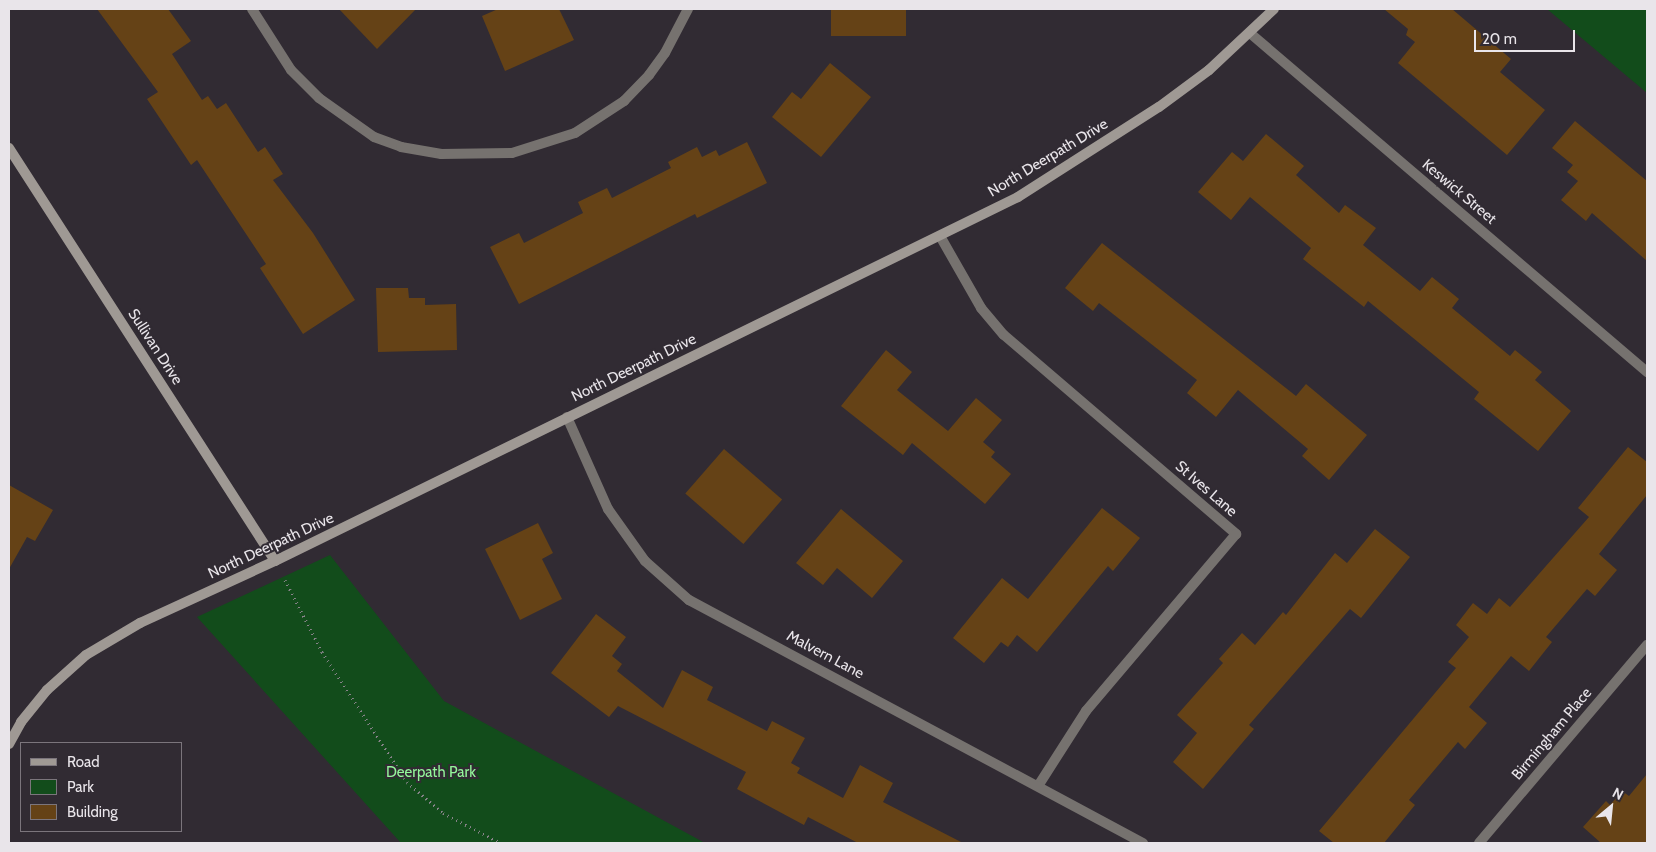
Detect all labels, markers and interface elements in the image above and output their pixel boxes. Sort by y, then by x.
scale bar [1476,20,1577,52]
text: 20 m [1482,30,1517,48]
street label: North Deerpath Drive [985,115,1111,201]
street label: Keswick Street [1418,156,1500,228]
street label: Sullivan Drive [124,306,186,388]
street label: North Deerpath Drive [569,330,699,406]
street label: St Ives Lane [1171,457,1241,521]
street label: North Deerpath Drive [205,509,337,583]
street label: Malvern Lane [783,627,867,683]
street label: Birmingham Place [1508,684,1596,784]
legend [20,742,182,832]
text: Road [67,753,100,771]
park label: Deerpath Park [386,764,476,782]
text: Park [67,778,94,796]
north arrow [1586,782,1636,832]
text: N [1609,783,1627,804]
text: Building [67,803,118,821]

